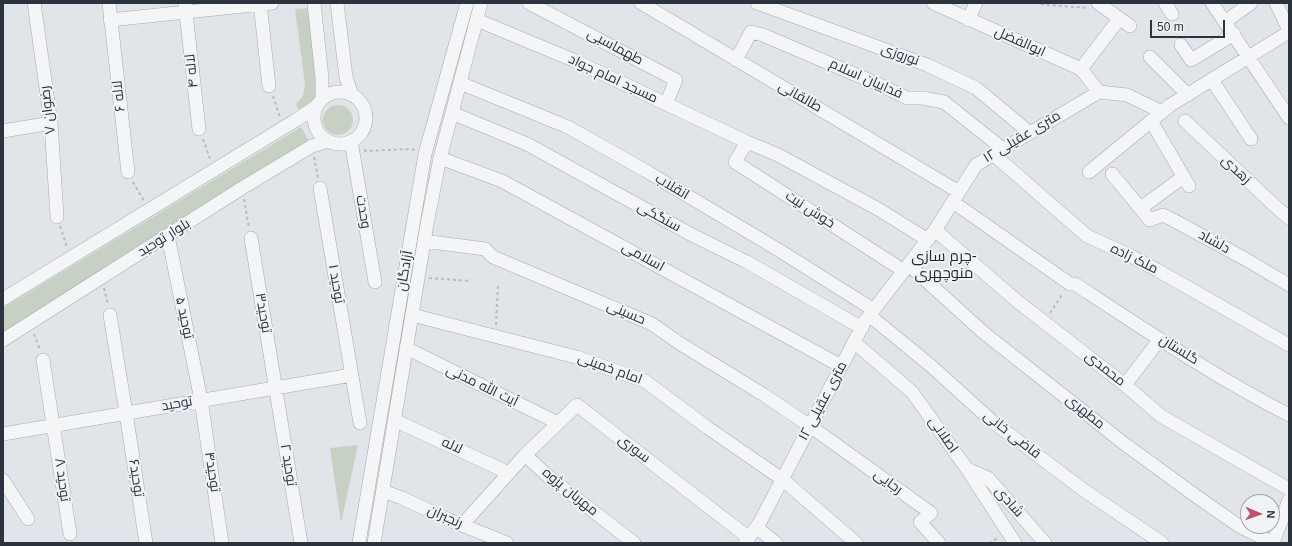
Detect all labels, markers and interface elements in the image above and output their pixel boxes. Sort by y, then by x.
scale bar [1152,12,1227,38]
text: 50 m [1157,20,1184,34]
street label: ابوالفضل [992,23,1048,61]
street label: طهماسبی [584,25,646,69]
street label: نوروزی [879,40,921,70]
street label: مسجد امام جواد [566,51,660,107]
street label: لاله ۴ [182,53,202,89]
street label: فداییان اسلام [827,55,905,103]
street label: طالقانی [775,78,825,116]
street label: لاله ۶ [109,79,129,113]
street label: رضوان ۷ [37,85,59,135]
street label: ۱۲ متری عقیلی [980,107,1064,167]
street label: زهدی [1218,152,1254,188]
street label: انقلاب [652,170,692,204]
street label: خوش نیت [782,188,838,232]
street label: وحدت [352,194,374,230]
street label: سنگکی [634,198,684,236]
street label: بلوار توحید [135,215,193,261]
street label: دلشاد [1195,227,1233,257]
street label: اسلامی [619,238,667,276]
street label: ملک زاده [1107,240,1161,278]
district label: چرم سازی- منوچهری [911,248,977,283]
street label: آزادگان [393,249,417,293]
street label: توحید ۱ [324,263,348,305]
street label: توحید۳ [251,292,275,334]
street label: توحید ۵ [171,295,197,341]
street label: حسینی [604,297,648,329]
street label: گلستان [1156,331,1202,369]
street label: محمدی [1081,348,1129,390]
street label: امام خمینی [575,350,645,388]
street label: ۱۲ متری عقیلی [795,358,851,444]
street label: آیت الله مدنی [443,361,521,411]
street label: مطهری [1062,391,1108,433]
street label: توحید [160,393,194,415]
street label: قاضی خانی [980,407,1044,463]
street label: اصلانی [924,413,962,457]
street label: سوری [615,431,653,467]
street label: لاله [439,434,465,458]
street label: توحید ۲ [276,443,300,487]
street label: توحید۴ [201,451,223,493]
street label: توحید ۸ [51,457,73,503]
street label: توحید۶ [125,458,147,498]
street label: مهربان پژوه [539,464,601,520]
street label: رجایی [870,466,906,498]
street label: شادی [991,483,1027,521]
north arrow [1240,494,1280,534]
street label: رنجبران [425,502,465,532]
text: N [1265,510,1277,519]

